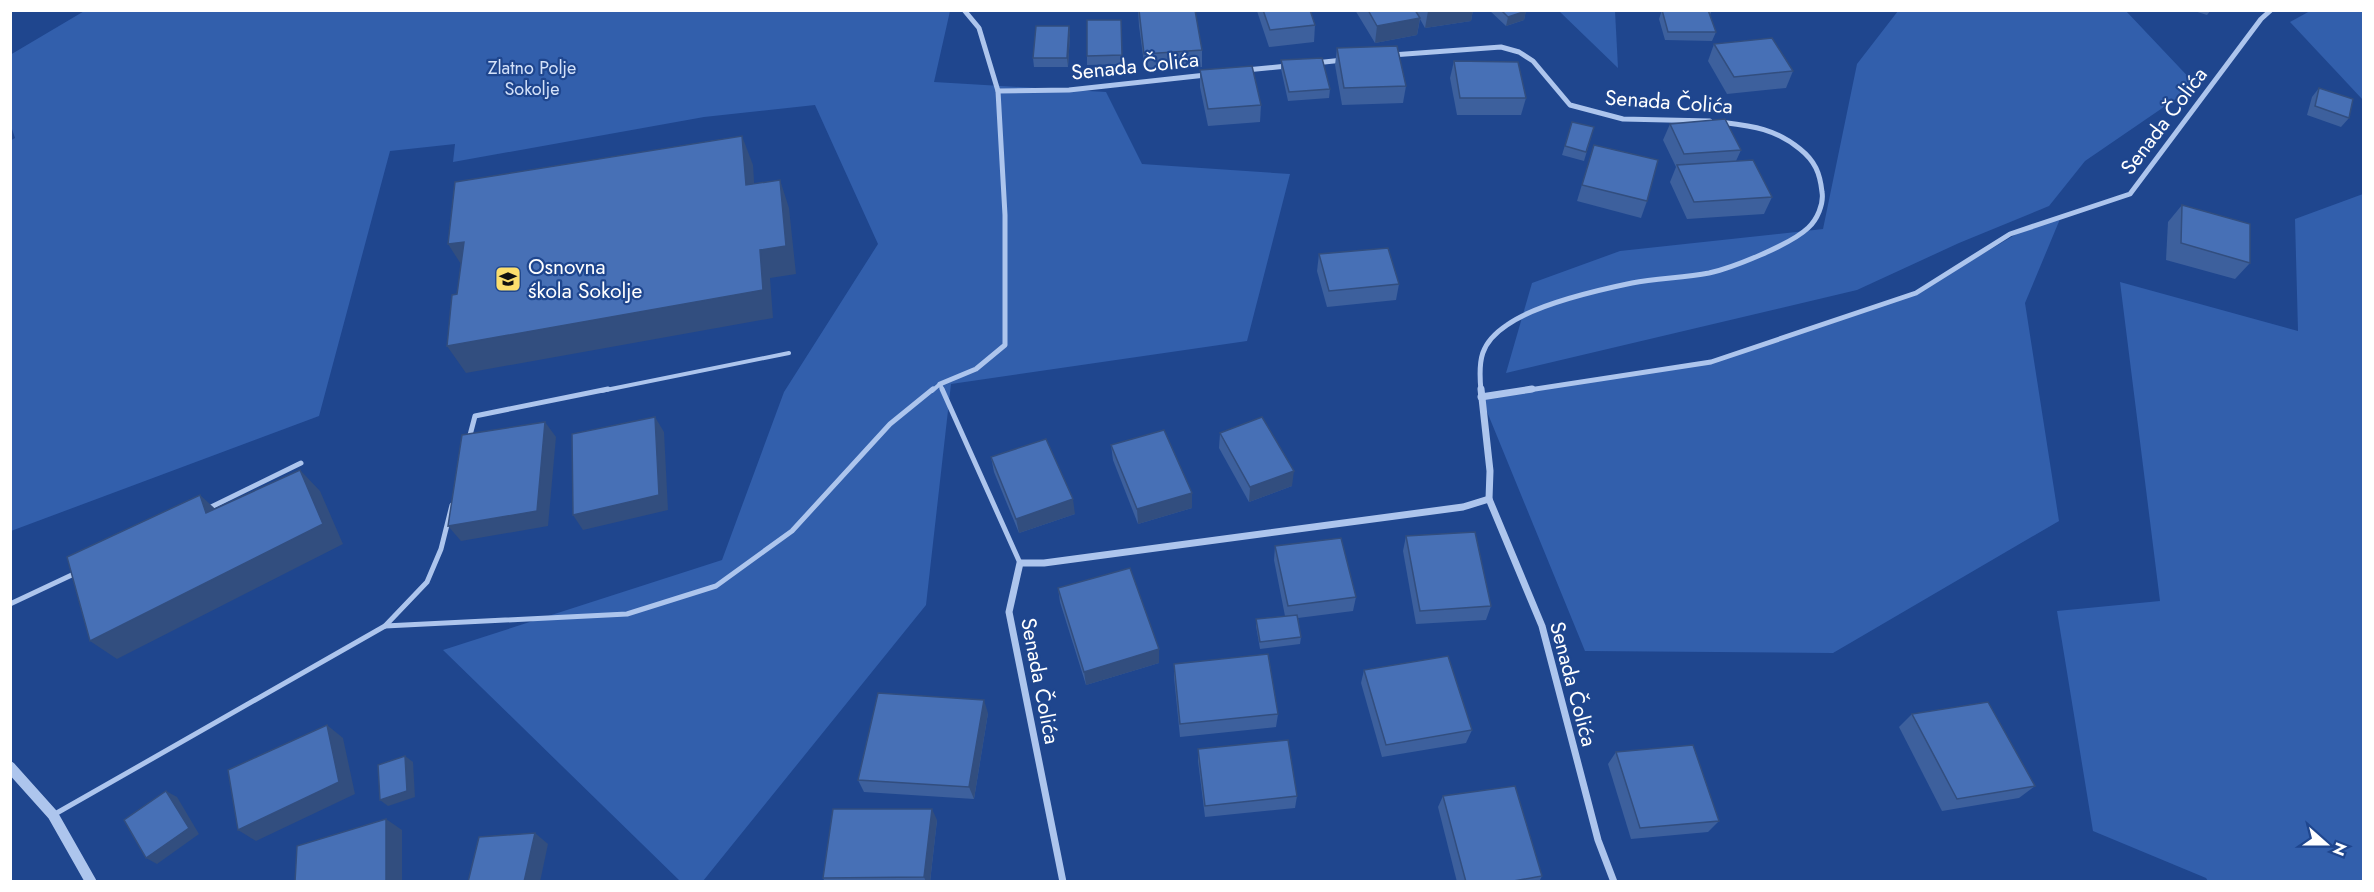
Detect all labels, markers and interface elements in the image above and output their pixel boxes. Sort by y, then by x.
street label: Senada Čolića [1070,44,1200,88]
park label: Zlatno Polje Sokolje [488,55,576,102]
street label: Senada Čolića [2113,61,2215,181]
street label: Senada Čolića [1604,83,1734,121]
place label: Osnovna śkola Sokolje [528,252,643,306]
school or university icon: Osnovna śkola Sokolje [493,264,523,294]
street label: Senada Čolića [1013,615,1067,747]
street label: Senada Čolića [1542,618,1604,750]
north arrow [2296,814,2356,874]
text: N [2327,839,2353,859]

